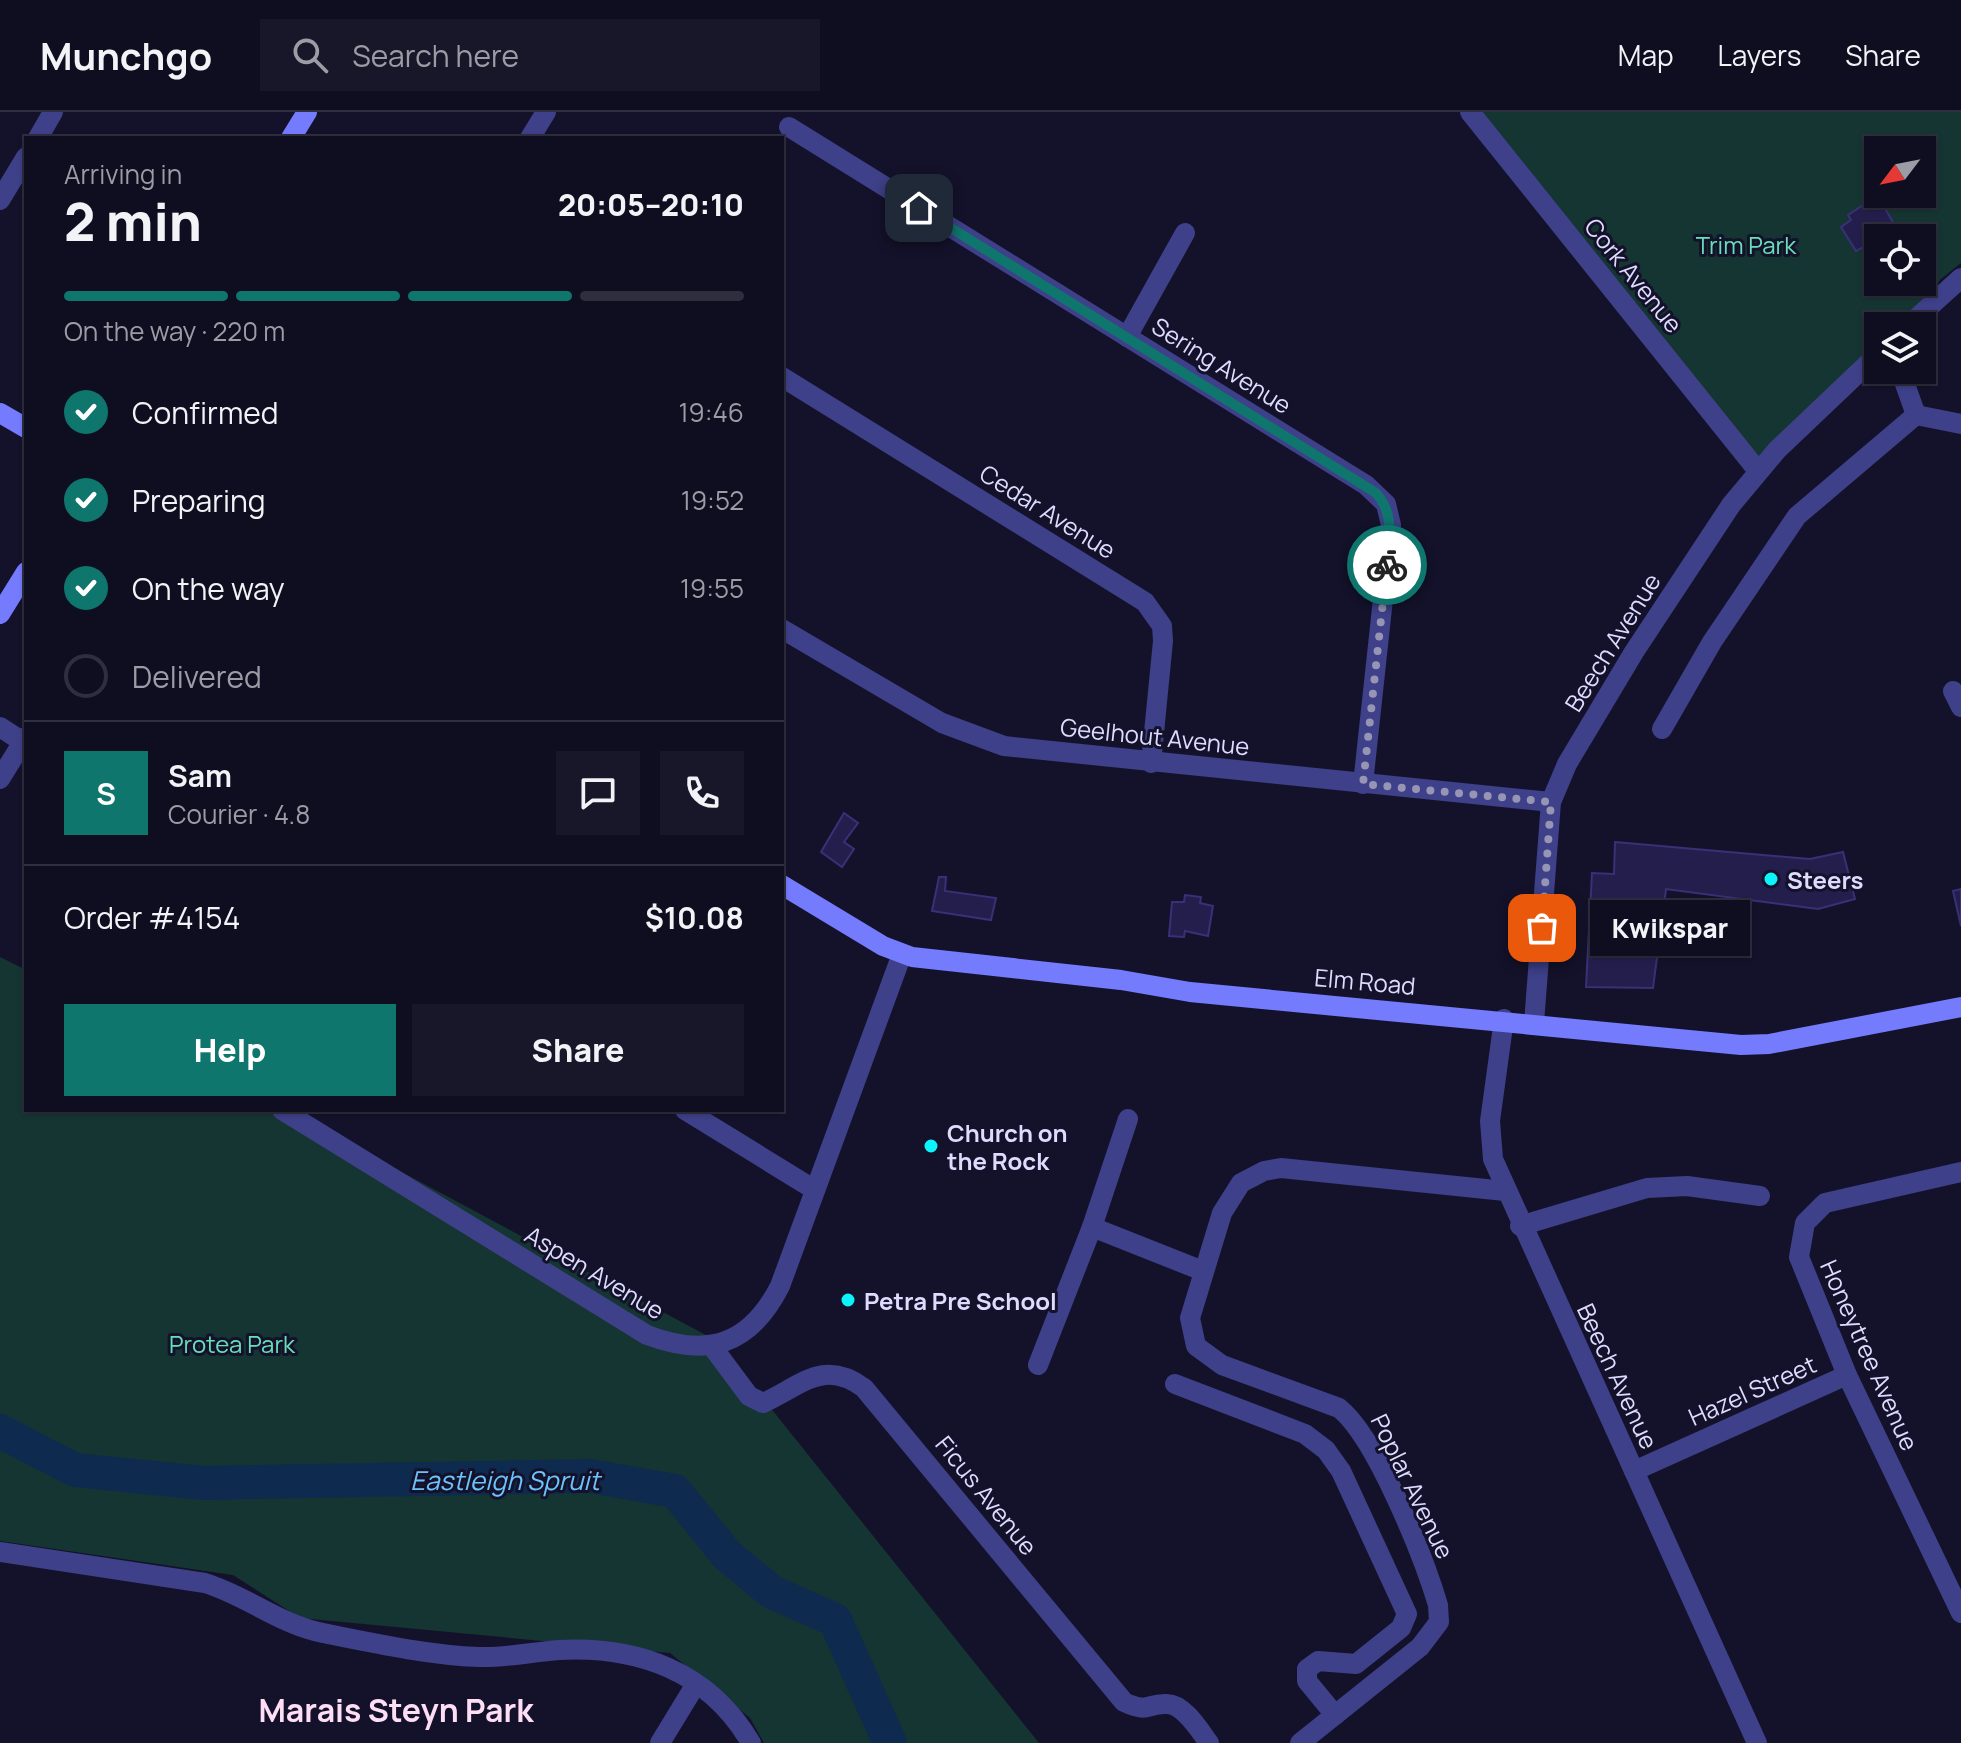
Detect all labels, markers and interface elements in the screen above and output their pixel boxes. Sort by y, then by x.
search box [260,19,820,91]
text: Munchgo [40,29,212,81]
icon: search [288,33,332,77]
text: Search here [352,35,519,76]
text: Map [1618,36,1674,74]
text: Layers [1718,36,1801,74]
text: Share [1845,36,1921,74]
north arrow [1864,136,1936,208]
map controls [1864,136,1936,384]
text: Arriving in [64,156,182,192]
pin [885,174,953,242]
text: 20:05–20:10 [558,184,744,225]
text: 2 min [64,186,202,257]
icon: home [897,186,941,230]
street label: Cork Avenue [1577,211,1691,339]
button: locate [1864,224,1936,296]
park label: Trim Park [1696,228,1797,261]
street label: Sering Avenue [1146,309,1298,421]
button: layers [1864,312,1936,384]
text: On the way · 220 m [64,313,285,349]
icon: check [64,390,108,434]
text: Confirmed [132,392,279,433]
text: 19:46 [678,394,744,430]
street label: Cedar Avenue [974,456,1122,566]
icon: check [64,478,108,522]
text: Preparing [132,480,266,521]
text: 19:52 [681,482,744,518]
courier [1347,525,1427,605]
icon: bike [1365,543,1409,587]
icon: check [64,566,108,610]
street label: Beech Avenue [1556,567,1668,717]
text: On the way [132,568,285,609]
text: 19:55 [680,570,744,606]
text: Delivered [132,656,262,697]
street label: Geelhout Avenue [1059,710,1251,762]
button: chat [556,751,640,835]
button: phone [660,751,744,835]
text: Sam [168,755,232,796]
text: S [96,773,116,814]
text: Courier · 4.8 [168,796,310,832]
place label: Steers [1787,863,1864,896]
marker: Steers [1762,870,1780,888]
pin [1508,894,1576,962]
text: Order #4154 [64,897,240,938]
text: $10.08 [645,897,744,938]
callout: Kwikspar [1590,900,1750,956]
icon: bag [1520,906,1564,950]
text: Kwikspar [1612,910,1728,946]
street label: Elm Road [1313,960,1417,1002]
button: Help [64,1004,396,1096]
button: Share [412,1004,744,1096]
place label: Church on the Rock [947,1116,1068,1177]
marker: Church on the Rock [922,1137,940,1155]
street label: Aspen Avenue [519,1217,671,1327]
street label: Honeytree Avenue [1813,1255,1927,1455]
place label: Petra Pre School [864,1284,1057,1317]
marker: Petra Pre School [839,1291,857,1309]
street label: Beech Avenue [1570,1298,1666,1454]
park label: Protea Park [169,1327,296,1360]
street label: Hazel Street [1683,1347,1821,1433]
street label: Poplar Avenue [1364,1408,1462,1564]
street label: Ficus Avenue [929,1428,1045,1562]
water label: Eastleigh Spruit [410,1462,602,1498]
district label: Marais Steyn Park [259,1688,534,1732]

